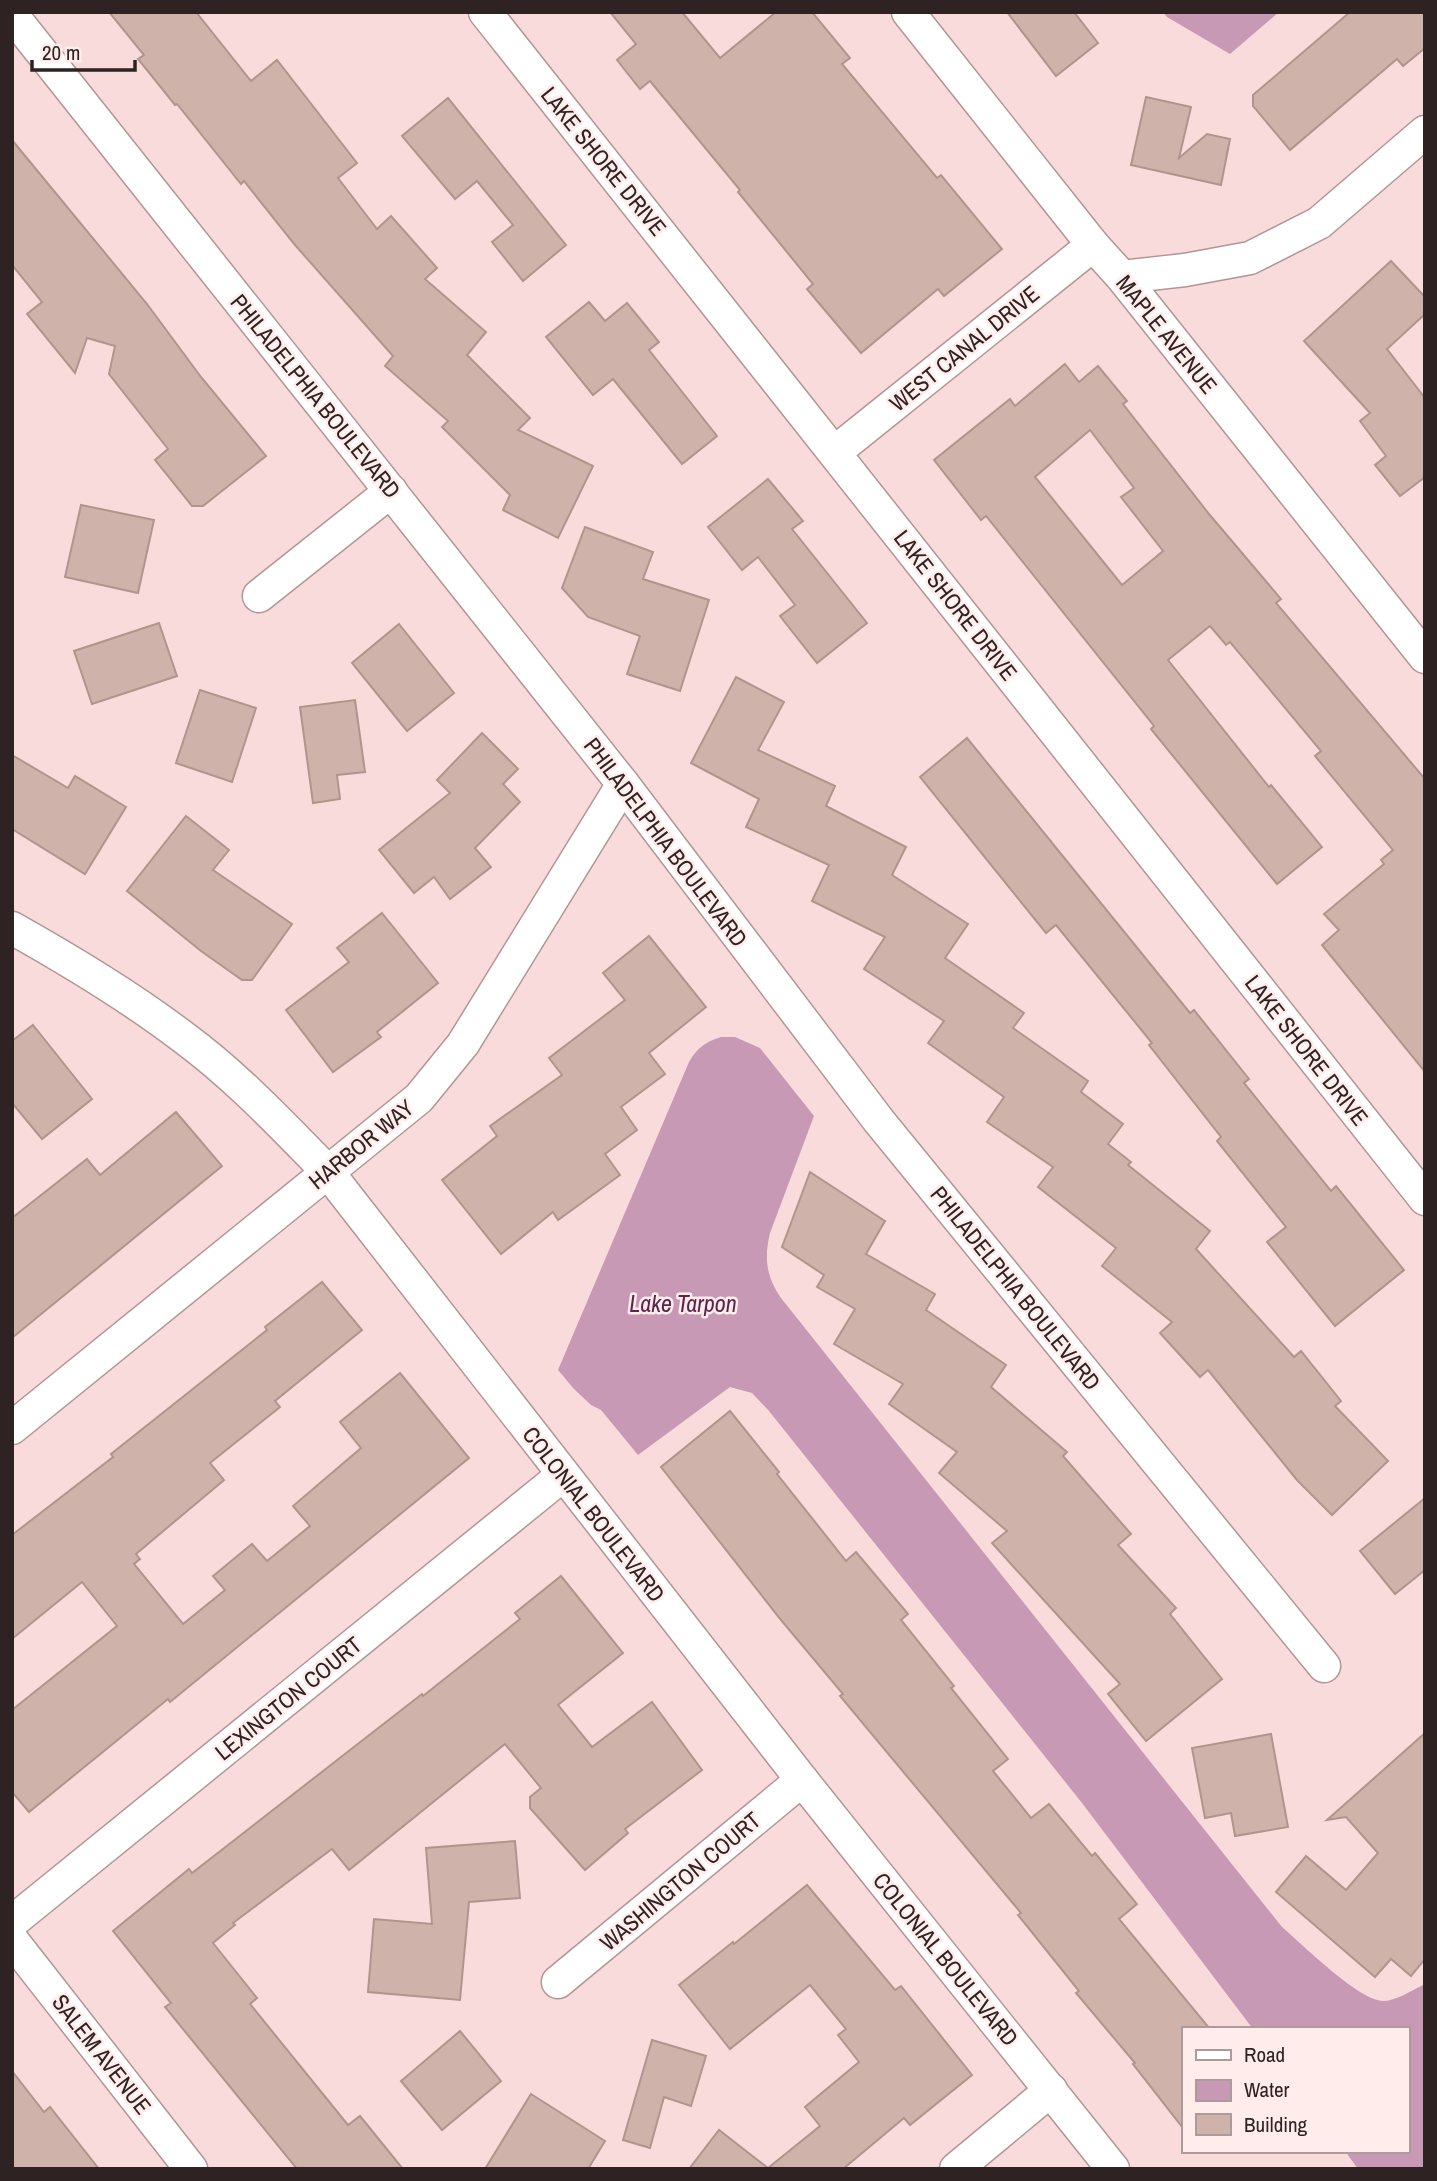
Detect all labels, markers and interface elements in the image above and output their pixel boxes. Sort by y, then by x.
scale bar [32,28,135,72]
text: 20 m [42,38,80,67]
street label: LAKE SHORE DRIVE [534,80,674,242]
street label: MAPLE AVENUE [1110,268,1224,400]
street label: WEST CANAL DRIVE [883,278,1045,418]
street label: PHILADELPHIA BOULEVARD [224,287,408,505]
street label: LAKE SHORE DRIVE [887,523,1025,687]
street label: PHILADELPHIA BOULEVARD [577,731,755,953]
street label: LAKE SHORE DRIVE [1238,968,1376,1132]
street label: HARBOR WAY [302,1092,420,1196]
street label: PHILADELPHIA BOULEVARD [924,1179,1108,1397]
water label: Lake Tarpon [629,1287,737,1319]
street label: COLONIAL BOULEVARD [516,1420,672,1608]
street label: LEXINGTON COURT [208,1629,368,1767]
street label: WASHINGTON COURT [593,1804,767,1957]
street label: COLONIAL BOULEVARD [866,1866,1026,2052]
street label: SALEM AVENUE [45,1988,159,2120]
legend [1182,2027,1409,2153]
text: Road [1244,2040,1285,2069]
text: Water [1244,2075,1290,2104]
text: Building [1244,2110,1308,2139]

